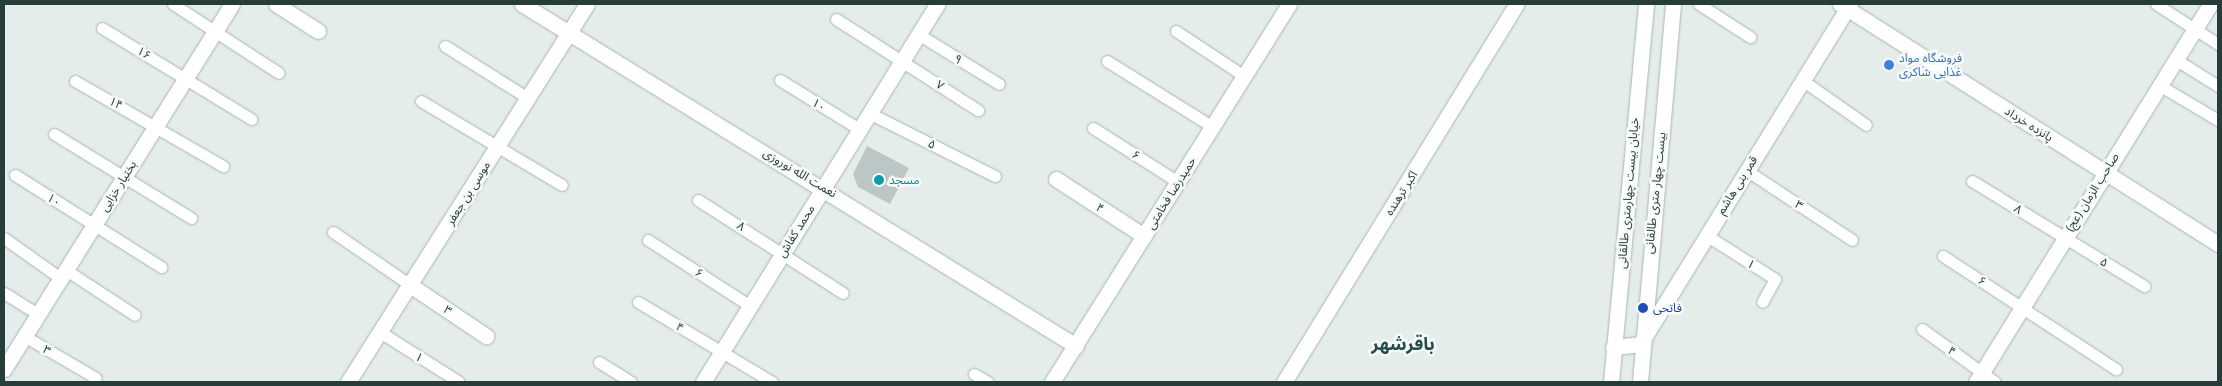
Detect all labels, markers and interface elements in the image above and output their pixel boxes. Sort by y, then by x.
street label: ۱۶ [134,43,154,63]
street label: ۹ [951,51,965,67]
place label: فروشگاه مواد غذایی شاکری [1899,51,1962,79]
marker: فروشگاه مواد غذایی شاکری [1883,59,1895,71]
street label: ۷ [933,77,947,93]
street label: ۱۴ [107,93,125,113]
street label: ۱۰ [809,95,829,115]
street label: پانزده خرداد [2002,104,2056,144]
street label: خیابان بیست چهارمتری طالقانی [1614,117,1642,269]
street label: بیست چهار متری طالقانی [1641,131,1669,255]
street label: ۵ [926,136,938,152]
street label: نعمت الله نوروزی [761,145,839,201]
street label: ۶ [1129,147,1143,163]
street label: صاحب الزمان (عج) [2062,150,2122,234]
street label: قمر بنی هاشم [1713,153,1761,217]
street label: حمیدرضا فخامتی [1143,154,1199,232]
street label: بختیار خزایی [97,158,139,214]
street label: موسی بن جعفر [443,158,493,228]
street label: اکبر ترهنده [1382,168,1420,218]
place label: مسجد [889,173,920,187]
marker: مسجد [873,174,885,186]
street label: ۱۰ [44,190,64,210]
street label: ۳ [1792,197,1806,213]
street label: ۴ [1093,200,1107,216]
street label: ۸ [2011,201,2025,217]
street label: محمد کفاش [774,202,818,260]
street label: ۸ [734,218,748,234]
street label: ۵ [2097,254,2111,270]
street label: ۱ [1744,256,1758,272]
street label: ۶ [692,265,706,281]
street label: ۶ [1975,273,1989,289]
place label: فاتحی [1653,301,1682,315]
street label: ۳ [441,302,455,318]
marker: فاتحی [1637,302,1649,314]
street label: ۴ [673,319,687,335]
district label: باقرشهر [1371,332,1435,354]
street label: ۳ [40,342,54,358]
street label: ۴ [1945,343,1959,359]
street label: ۱ [412,349,426,365]

